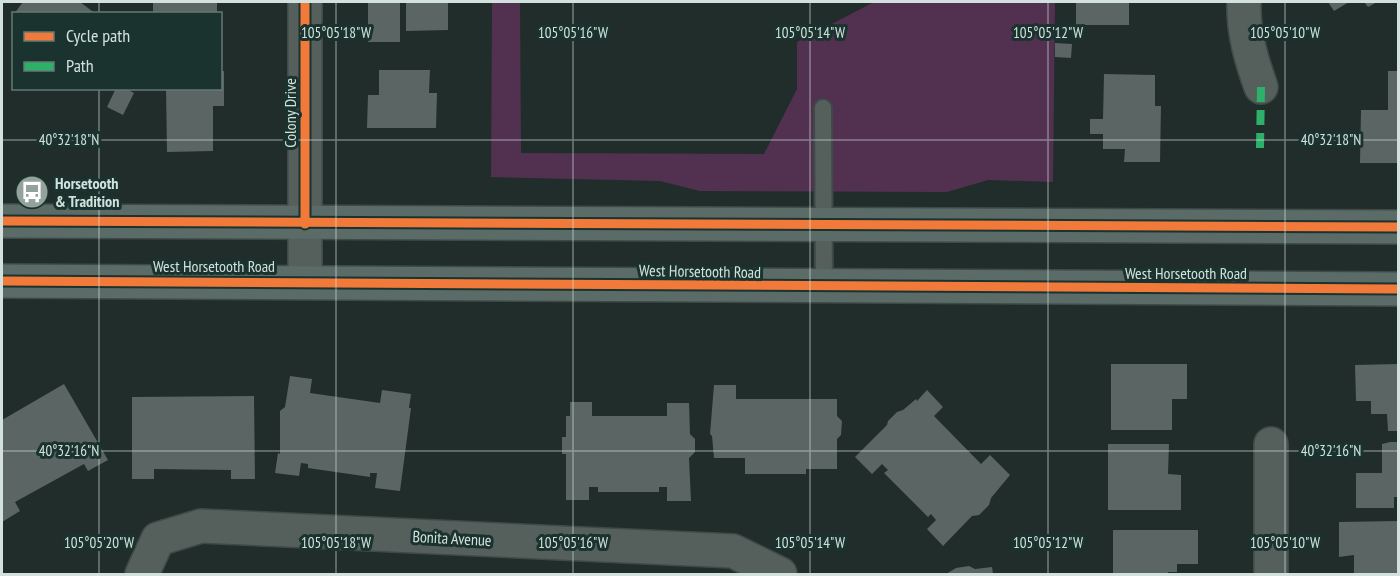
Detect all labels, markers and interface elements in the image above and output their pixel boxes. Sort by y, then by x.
legend [12,12,222,90]
text: 105°05'18"W [301,23,371,42]
text: 105°05'16"W [538,23,608,42]
text: 105°05'14"W [775,23,845,42]
text: 105°05'12"W [1013,23,1083,42]
text: 105°05'10"W [1250,23,1320,42]
text: Cycle path [66,24,130,47]
text: Path [66,54,94,77]
street label: Colony Drive [280,78,300,148]
text: 40°32'18"N [39,130,99,149]
text: 40°32'18"N [1301,130,1361,149]
place label: Horsetooth & Tradition [55,173,119,211]
bus stop icon: Horsetooth & Tradition [14,174,50,210]
street label: West Horsetooth Road [153,256,275,276]
street label: West Horsetooth Road [639,260,761,282]
street label: West Horsetooth Road [1125,263,1247,283]
text: 40°32'16"N [39,441,99,460]
text: 40°32'16"N [1301,441,1361,460]
street label: Bonita Avenue [412,526,492,550]
text: 105°05'20"W [64,533,134,552]
text: 105°05'18"W [301,533,371,552]
text: 105°05'16"W [538,533,608,552]
text: 105°05'14"W [775,533,845,552]
text: 105°05'12"W [1013,533,1083,552]
text: 105°05'10"W [1250,533,1320,552]

